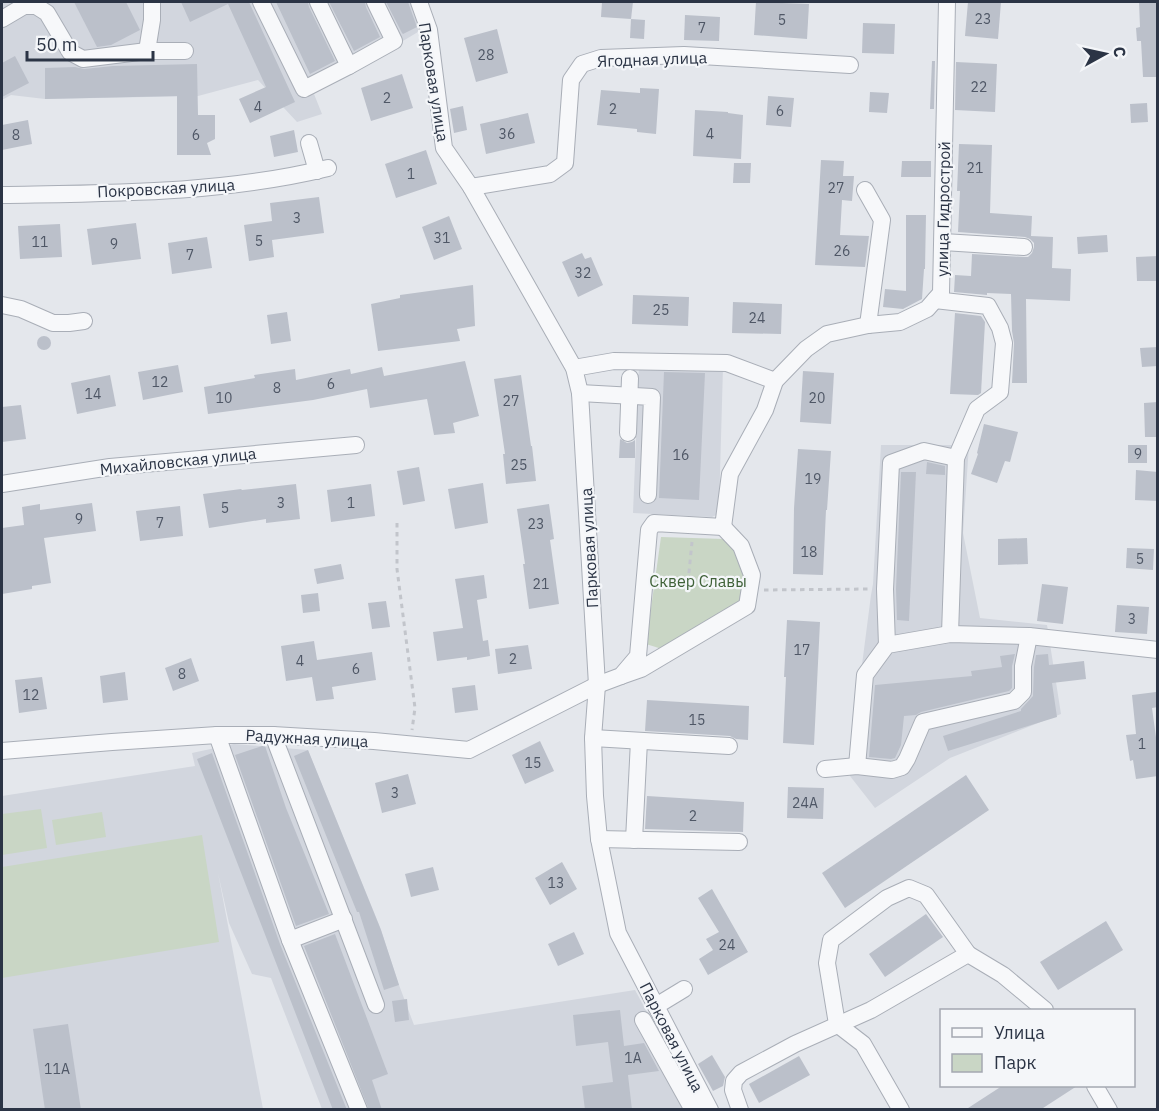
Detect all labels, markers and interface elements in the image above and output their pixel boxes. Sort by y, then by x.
house number: 23 [975,10,991,28]
house number: 5 [778,11,786,29]
house number: 7 [698,19,706,37]
street label: Парковая улица [415,21,453,144]
scale bar [27,24,153,62]
north arrow [1075,24,1135,84]
text: 50 m [36,33,78,56]
text: С [1109,45,1130,58]
house number: 28 [478,46,494,64]
street label: Ягодная улица [597,47,708,71]
house number: 22 [971,78,987,96]
house number: 2 [383,89,391,107]
house number: 4 [254,98,262,116]
house number: 2 [609,100,617,118]
house number: 6 [776,102,784,120]
house number: 36 [499,125,515,143]
house number: 4 [706,125,714,143]
house number: 8 [12,126,20,144]
house number: 6 [192,126,200,144]
street label: улица Гидрострой [932,141,954,277]
house number: 21 [967,159,983,177]
house number: 1 [407,165,415,183]
street label: Покровская улица [97,174,236,202]
house number: 27 [828,179,844,197]
house number: 3 [293,209,301,227]
house number: 31 [434,229,450,247]
house number: 5 [255,232,263,250]
house number: 11 [32,233,48,251]
house number: 9 [110,235,118,253]
house number: 26 [834,242,850,260]
house number: 7 [186,246,194,264]
house number: 32 [575,264,591,282]
house number: 25 [653,301,669,319]
house number: 24 [749,309,765,327]
house number: 12 [152,373,168,391]
house number: 6 [327,375,335,393]
house number: 8 [273,379,281,397]
house number: 14 [85,385,101,403]
house number: 10 [216,389,232,407]
house number: 20 [809,389,825,407]
house number: 27 [503,392,519,410]
street label: Михайловская улица [99,443,258,479]
house number: 9 [1134,445,1142,463]
house number: 16 [673,446,689,464]
house number: 25 [511,456,527,474]
house number: 19 [805,470,821,488]
street label: Парковая улица [576,487,602,609]
house number: 3 [277,494,285,512]
house number: 1 [347,494,355,512]
house number: 5 [221,499,229,517]
house number: 9 [75,510,83,528]
house number: 7 [156,514,164,532]
house number: 23 [528,515,544,533]
house number: 18 [801,543,817,561]
house number: 5 [1136,550,1144,568]
park label: Сквер Славы [649,571,747,591]
house number: 21 [533,575,549,593]
house number: 3 [1128,610,1136,628]
house number: 17 [794,641,810,659]
house number: 2 [509,650,517,668]
house number: 4 [296,652,304,670]
house number: 6 [352,660,360,678]
house number: 8 [178,665,186,683]
house number: 12 [23,686,39,704]
house number: 15 [689,711,705,729]
street label: Радужная улица [245,725,369,751]
house number: 1 [1138,735,1146,753]
house number: 15 [525,754,541,772]
house number: 3 [391,784,399,802]
house number: 24А [792,794,818,812]
house number: 2 [689,807,697,825]
house number: 13 [548,874,564,892]
house number: 24 [719,936,735,954]
street label: Парковая улица [636,979,708,1096]
legend [940,1009,1135,1087]
text: Улица [994,1021,1045,1044]
house number: 1А [624,1049,642,1067]
text: Парк [994,1051,1037,1074]
house number: 11А [44,1060,70,1078]

